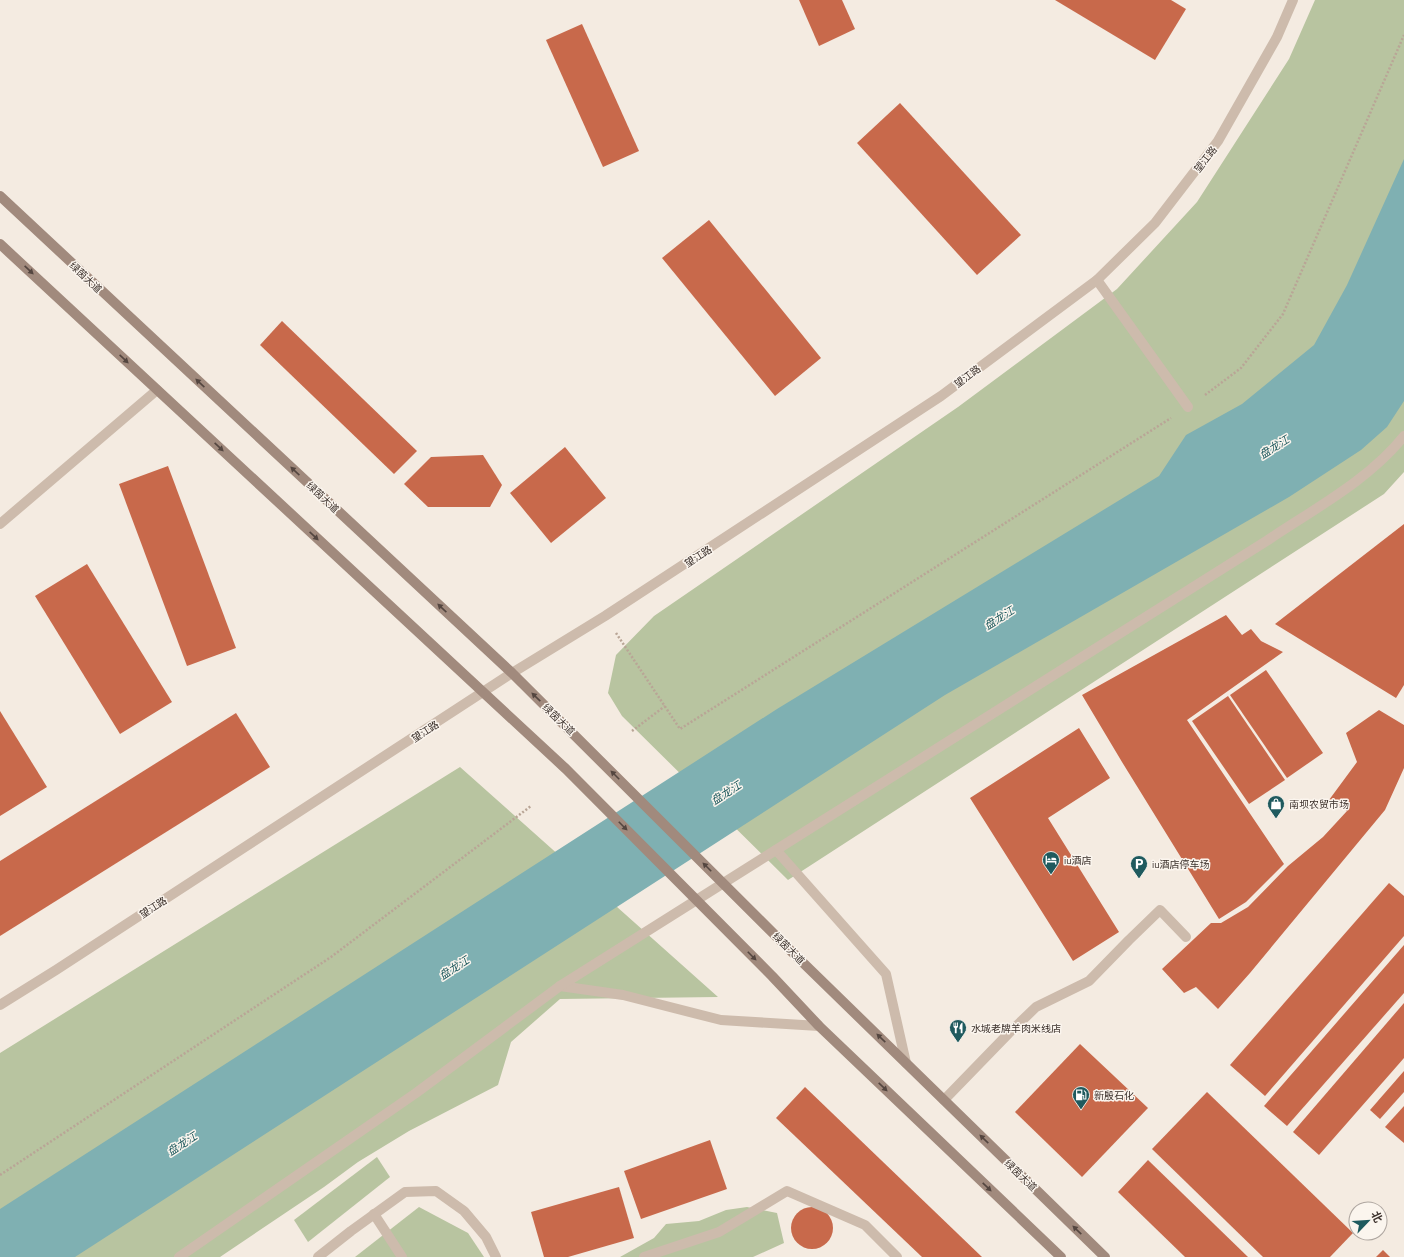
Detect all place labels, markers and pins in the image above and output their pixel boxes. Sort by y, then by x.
shop icon: 南坝农贸市场 [1266,794,1286,819]
place label: 南坝农贸市场 [1289,797,1349,812]
hotel icon: iu酒店 [1041,850,1061,875]
place label: iu酒店 [1064,853,1092,868]
parking icon: iu酒店停车场 [1129,854,1149,879]
place label: iu酒店停车场 [1152,857,1210,872]
restaurant icon: 水城老牌羊肉米线店 [948,1018,968,1043]
place label: 水城老牌羊肉米线店 [971,1021,1061,1036]
fuel station icon: 新殷石化 [1071,1085,1091,1110]
place label: 新殷石化 [1094,1088,1134,1103]

